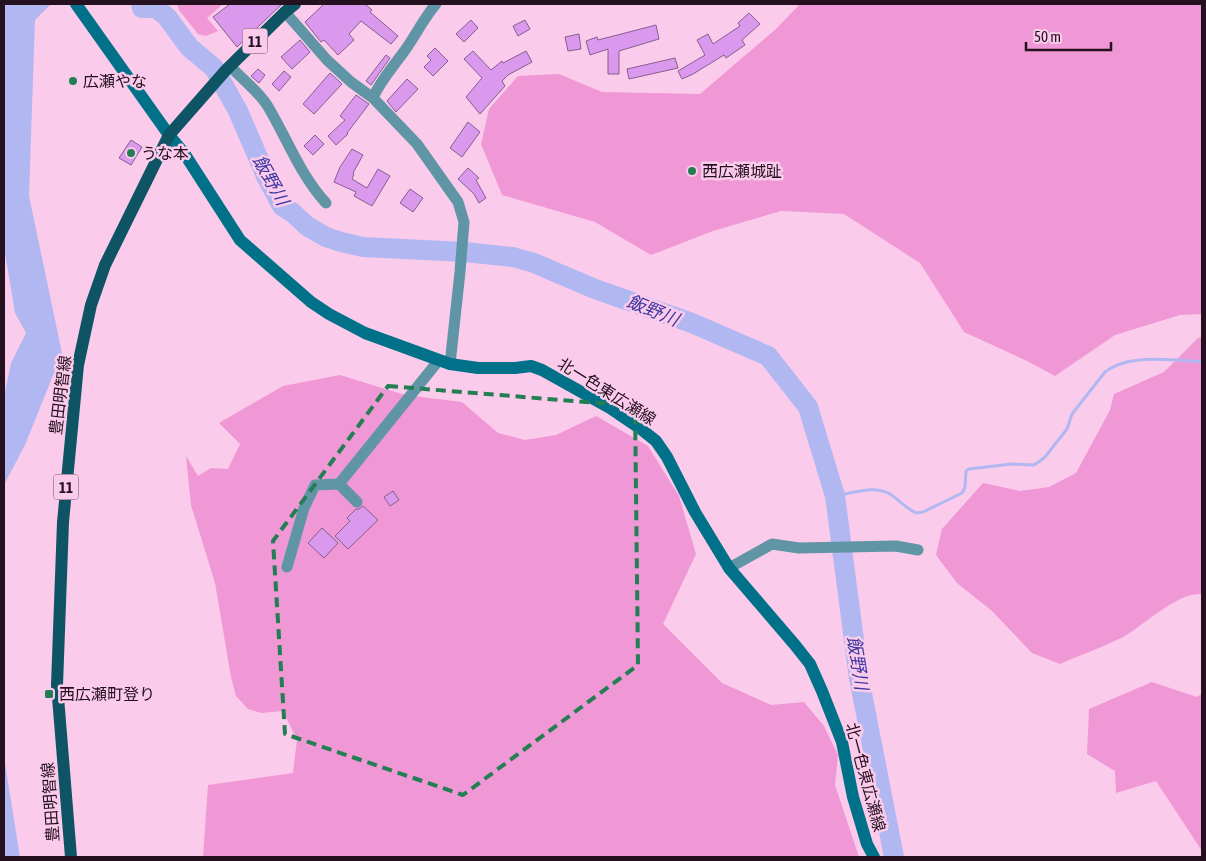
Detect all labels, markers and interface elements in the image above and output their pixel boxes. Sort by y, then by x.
scale bar [1026,20,1111,52]
road number: 11 [242,28,268,54]
text: 50 m [1034,28,1061,45]
place label: 広瀬やな [83,72,147,90]
marker: 広瀬やな [67,75,79,87]
place label: うな本 [141,144,189,162]
marker: うな本 [125,147,137,159]
water label: 飯野川 [249,151,294,210]
place label: 西広瀬城趾 [702,162,782,180]
marker: 西広瀬城趾 [686,165,698,177]
water label: 飯野川 [624,290,684,331]
street label: 豊田明智線 [46,354,74,436]
street label: 北一色東広瀬線 [555,354,659,428]
road number: 11 [54,474,78,500]
water label: 飯野川 [843,635,873,693]
place label: 西広瀬町登り [59,685,155,703]
marker: 西広瀬町登り [43,688,55,700]
street label: 北一色東広瀬線 [843,721,889,833]
street label: 豊田明智線 [38,761,62,843]

